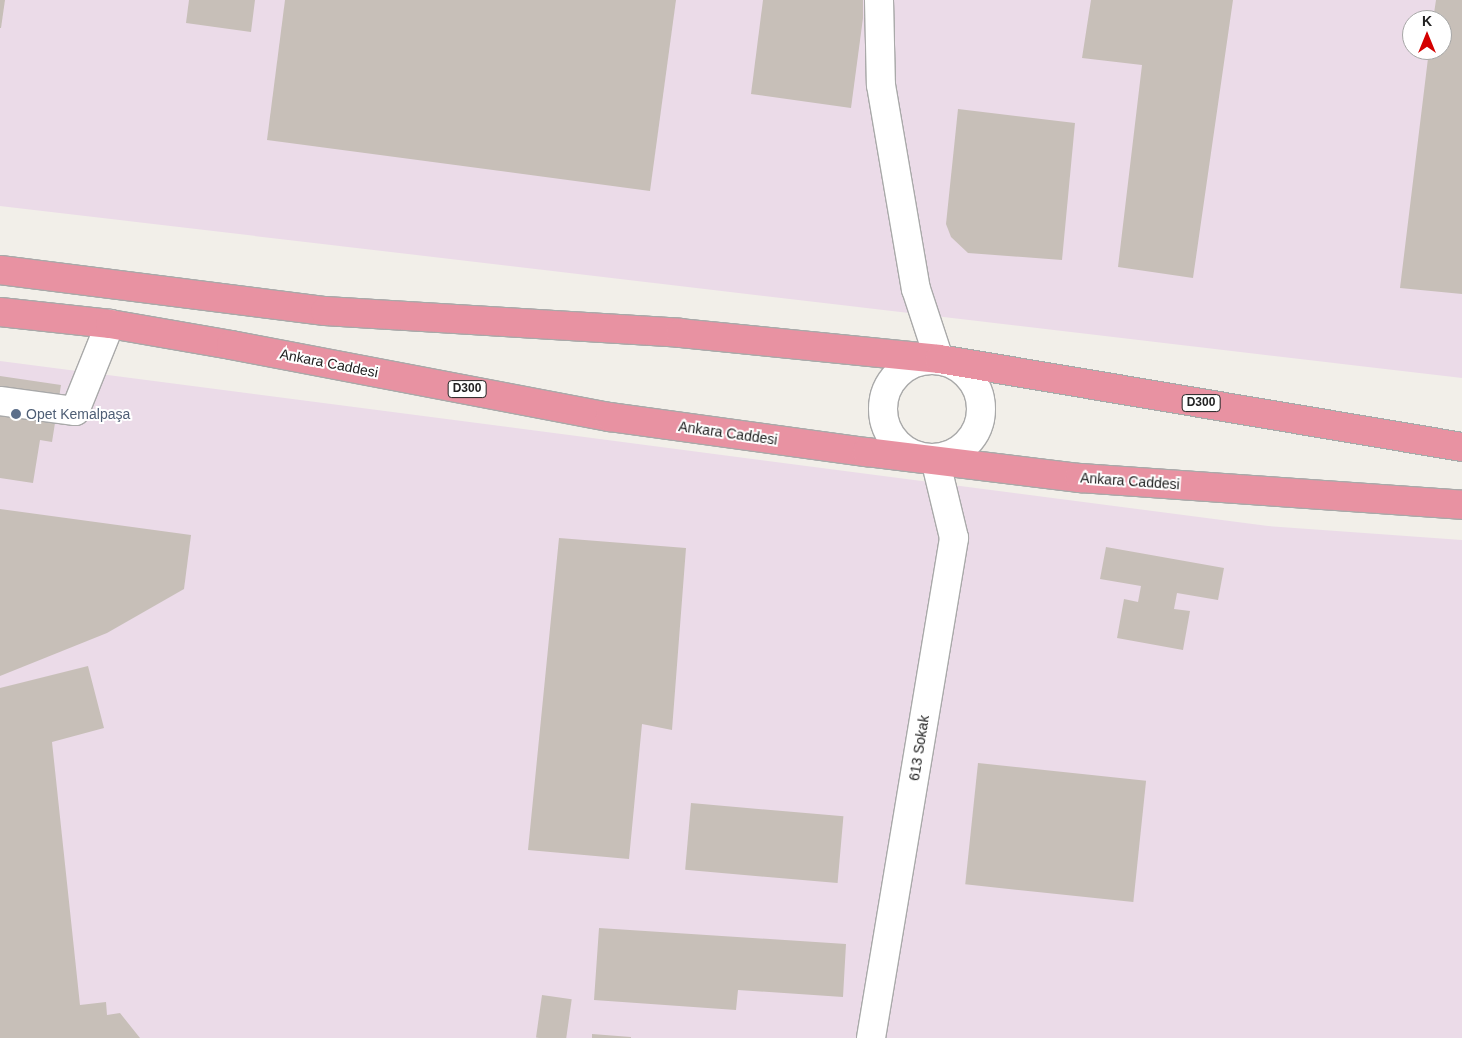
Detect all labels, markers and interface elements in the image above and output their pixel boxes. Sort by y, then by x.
north arrow [1402,10,1452,60]
text: K [1422,13,1432,29]
street label: Ankara Caddesi [279,345,379,381]
road number: D300 [447,379,487,398]
road number: D300 [1181,393,1221,412]
place label: Opet Kemalpaşa [26,406,130,422]
marker: Opet Kemalpaşa [10,408,22,420]
street label: Ankara Caddesi [678,418,778,448]
street label: Ankara Caddesi [1080,469,1180,493]
street label: 613 Sokak [906,714,932,782]

